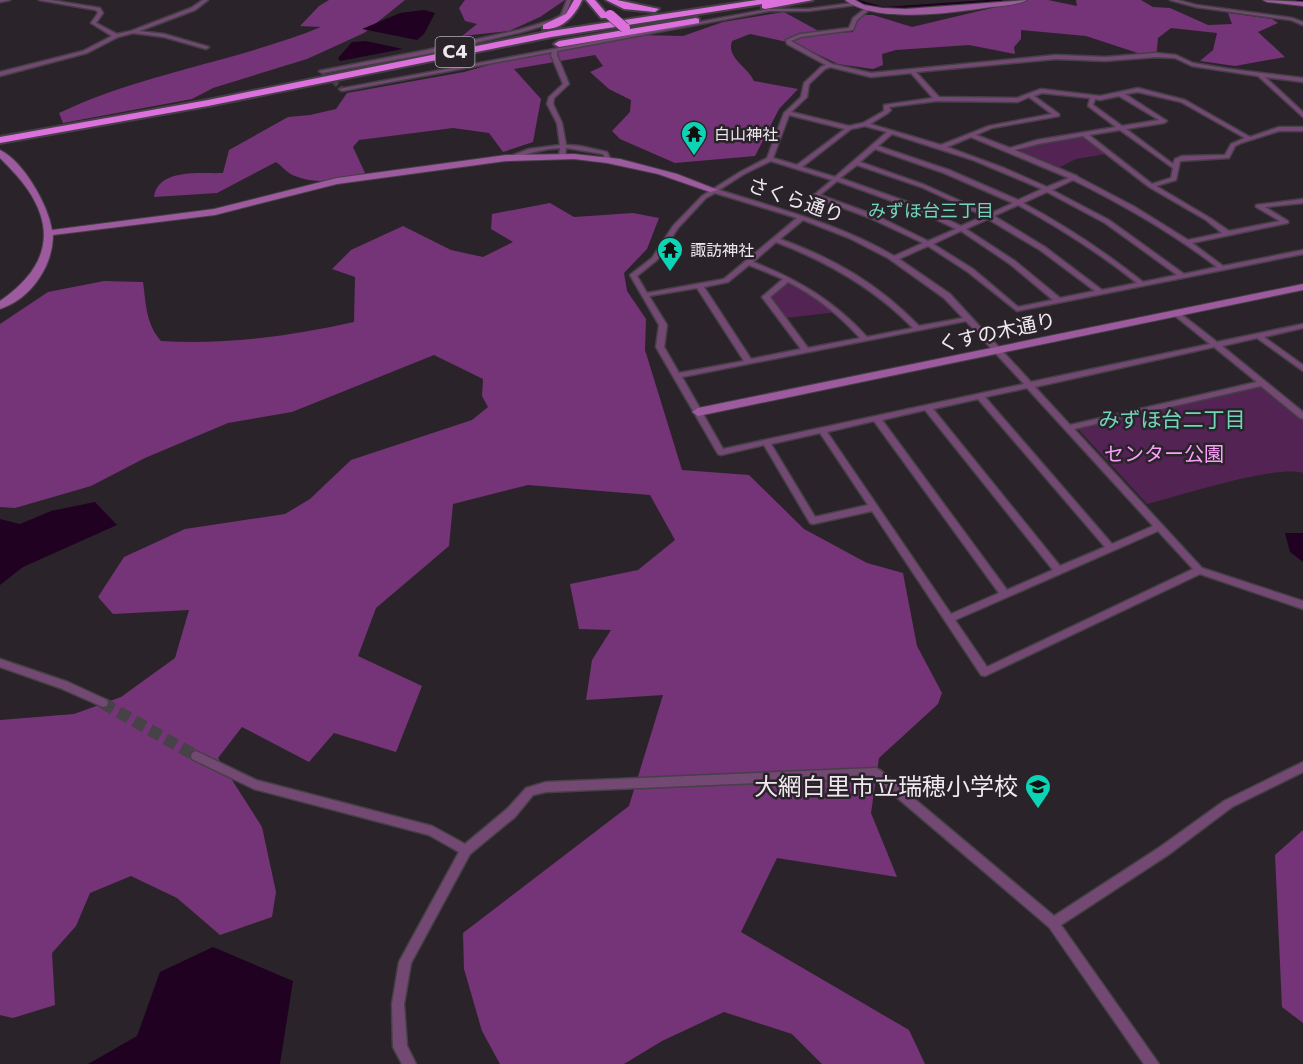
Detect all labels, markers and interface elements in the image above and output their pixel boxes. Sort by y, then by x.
road number: C4 [436,37,474,67]
temple icon: 白山神社 [679,119,709,157]
place label: 白山神社 [714,125,778,144]
street label: さくら通り [745,172,847,228]
district label: みずほ台三丁目 [868,200,994,221]
temple icon: 諏訪神社 [655,235,685,273]
place label: 諏訪神社 [690,241,754,260]
street label: くすの木通り [936,308,1058,356]
district label: みずほ台二丁目 [1099,408,1246,432]
park label: センター公園 [1104,442,1224,466]
school or university icon: 大網白里市立瑞穂小学校 [1023,772,1053,810]
place label: 大網白里市立瑞穂小学校 [754,773,1018,801]

